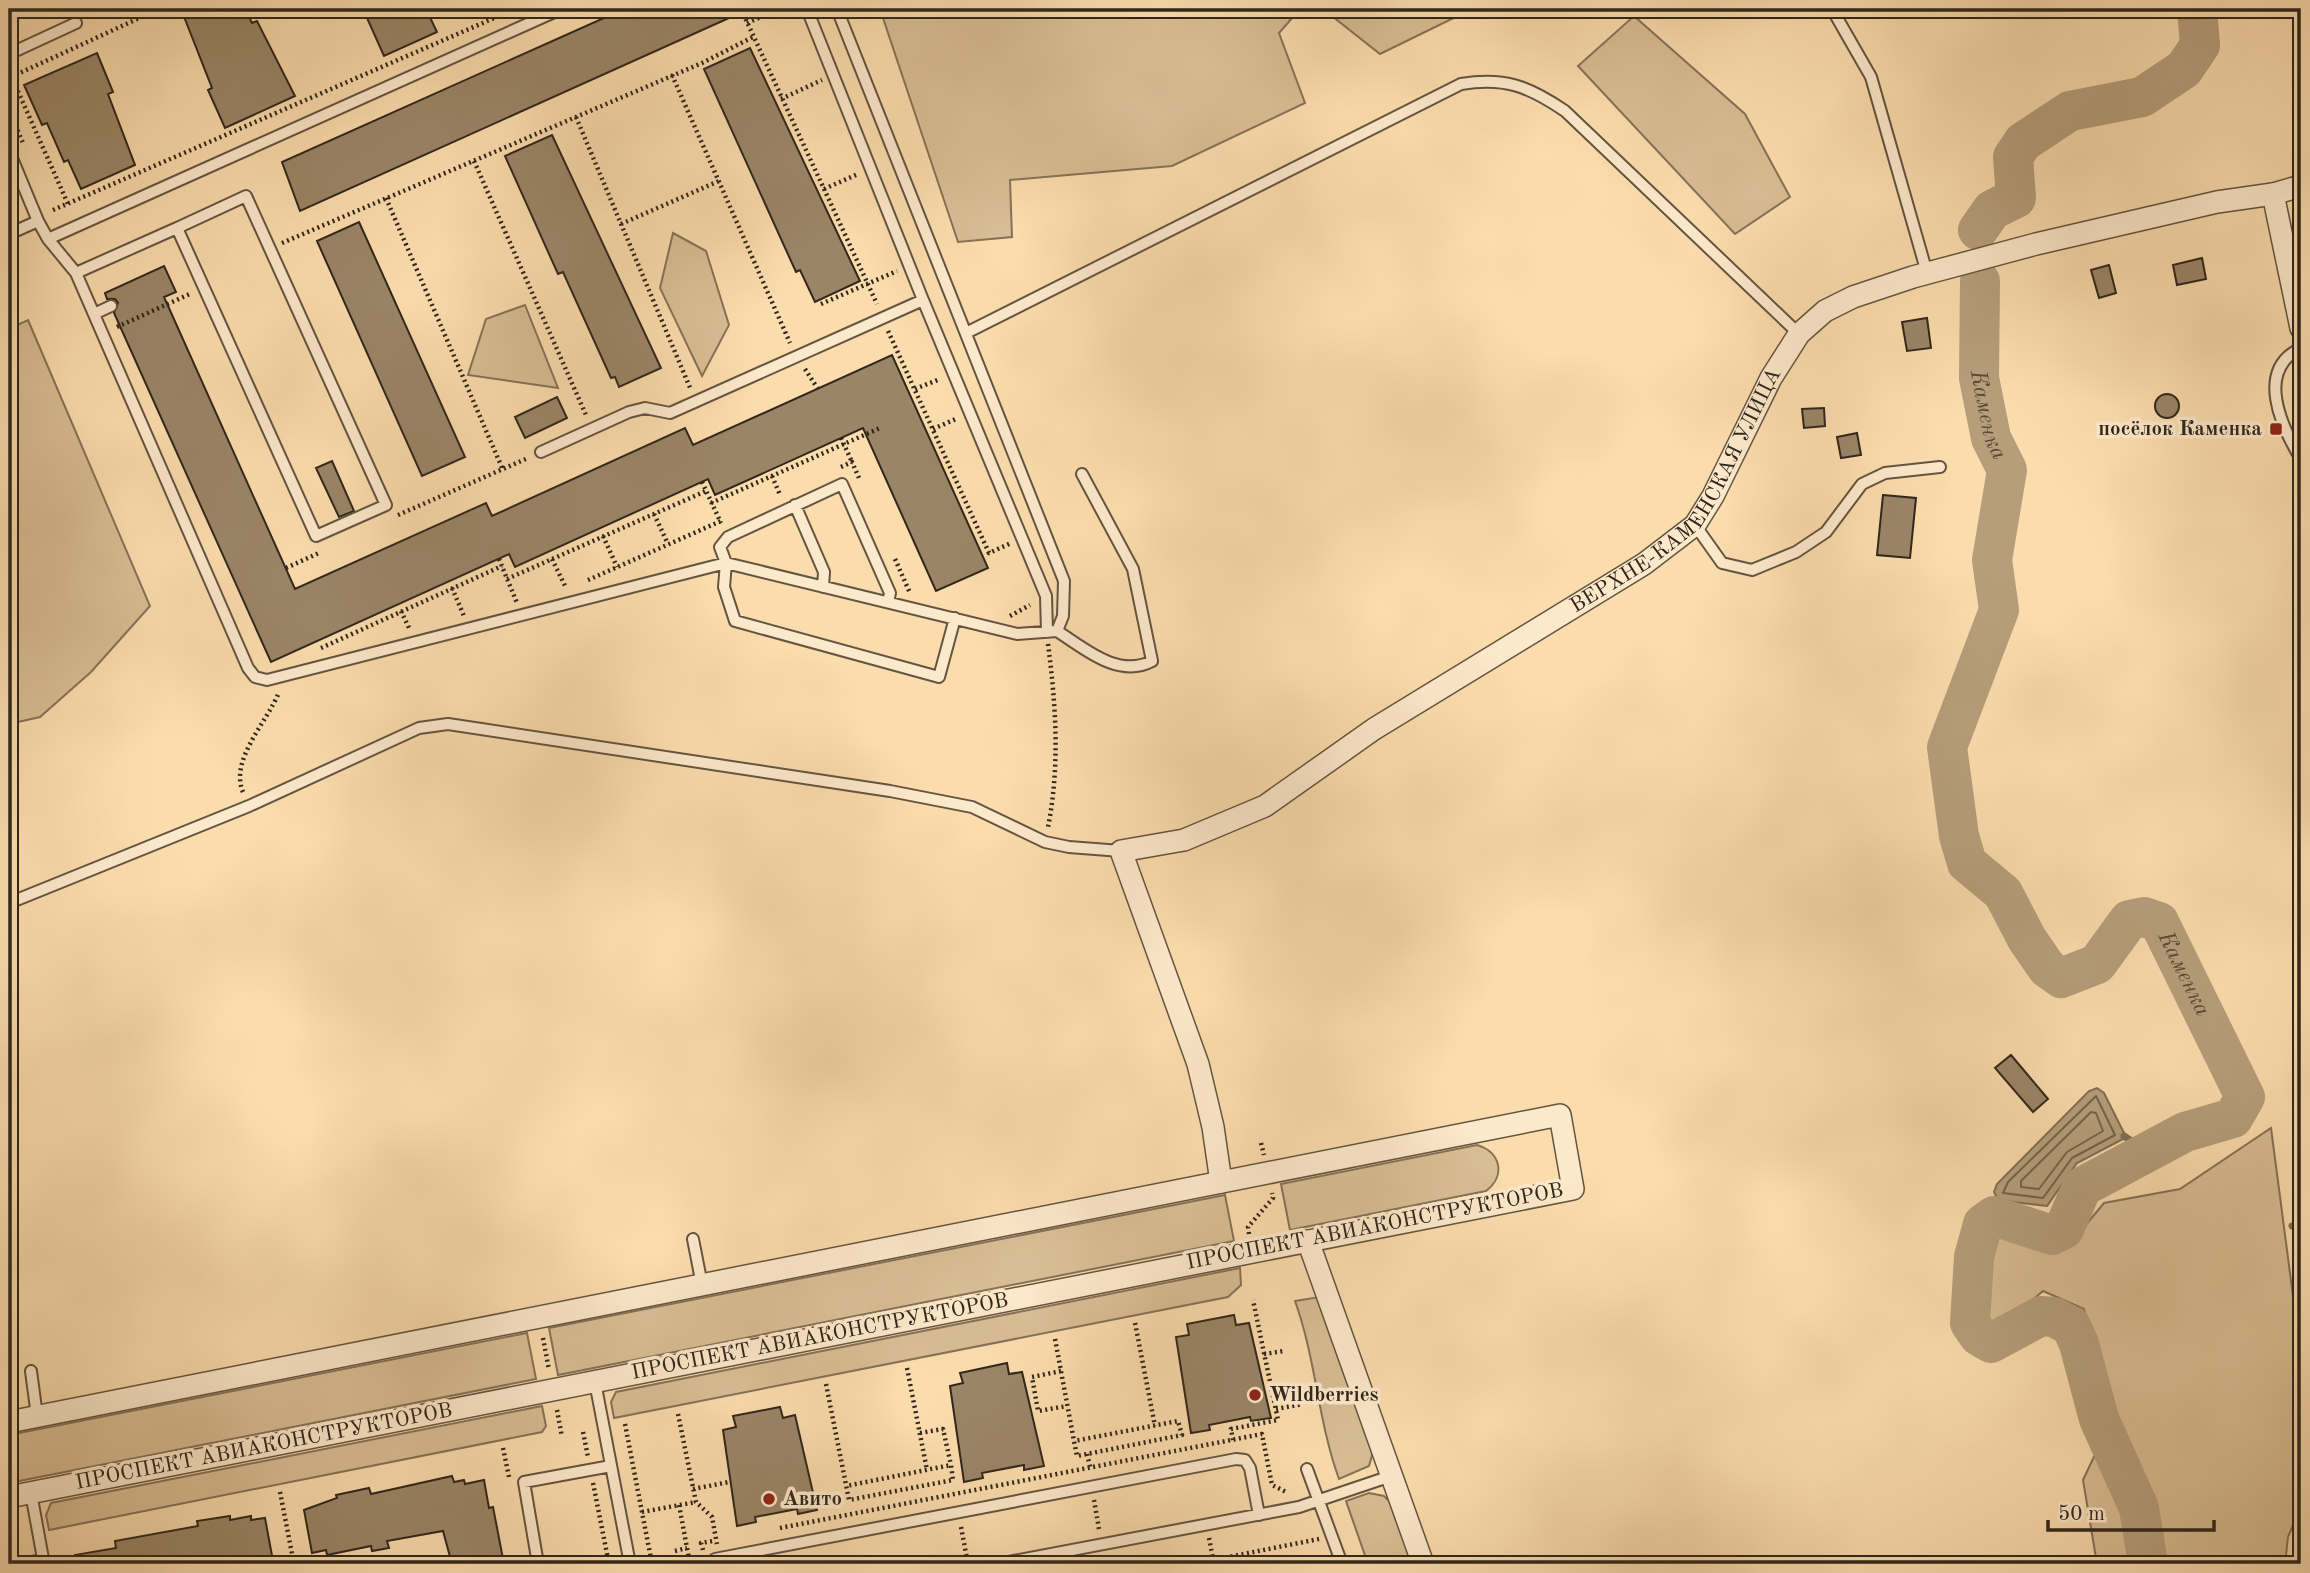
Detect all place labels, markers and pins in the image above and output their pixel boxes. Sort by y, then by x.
place label: посёлок Каменка [2098,419,2262,440]
marker: посёлок Каменка [2268,421,2284,437]
place label: Wildberries [1269,1385,1379,1406]
marker: Wildberries [1247,1387,1263,1403]
place label: Авито [783,1489,842,1510]
marker: Авито [761,1491,777,1507]

